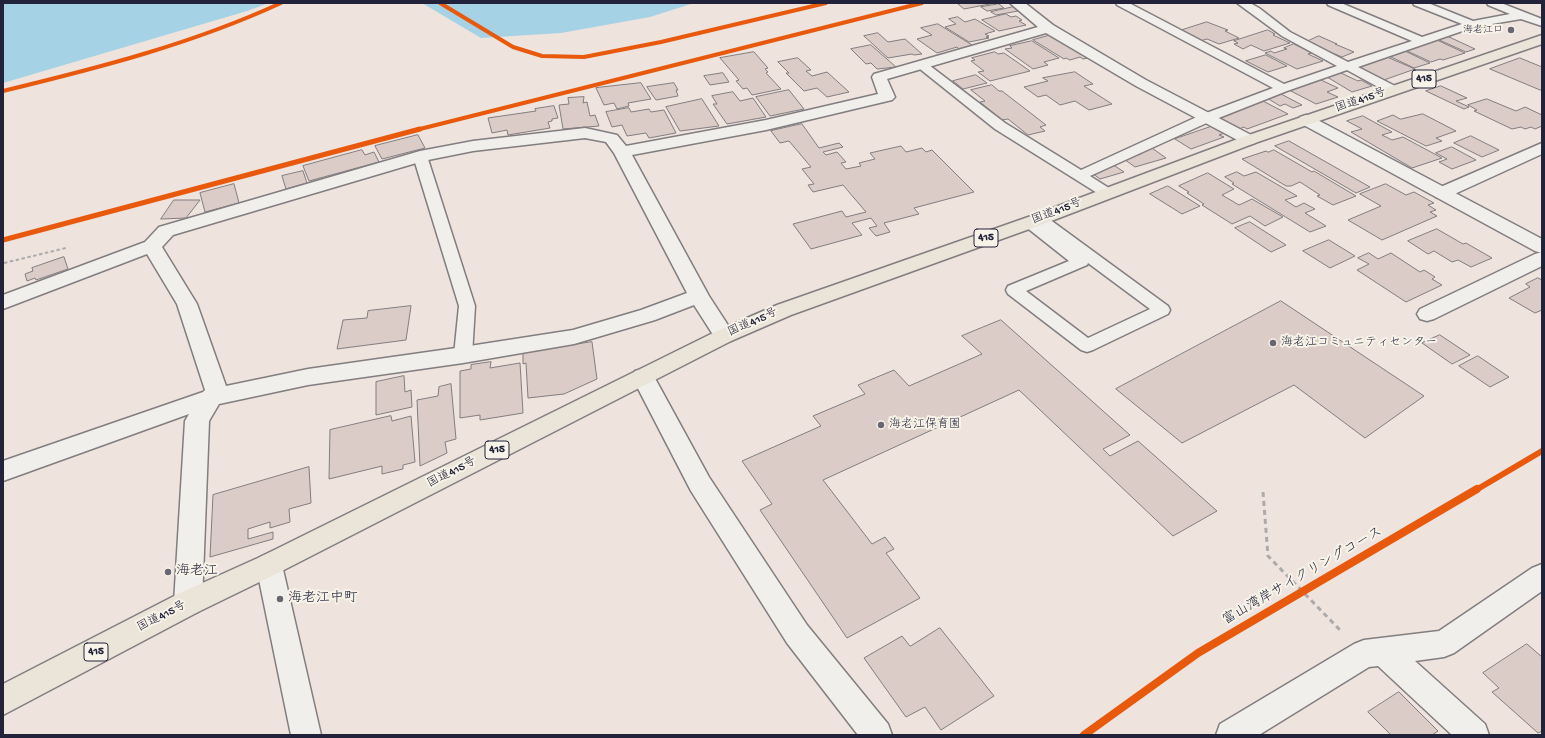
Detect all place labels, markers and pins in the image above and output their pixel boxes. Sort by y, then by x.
place label: 海老江口 [1463,24,1503,36]
marker: 海老江口 [1506,25,1516,35]
place label: 海老江コミュニティセンター [1281,336,1437,350]
marker: 海老江コミュニティセンター [1268,338,1278,348]
place label: 海老江保育園 [889,418,961,432]
marker: 海老江保育園 [876,420,886,430]
place label: 海老江 [176,564,218,580]
marker: 海老江 [163,567,173,577]
place label: 海老江中町 [288,591,358,607]
marker: 海老江中町 [275,594,285,604]

